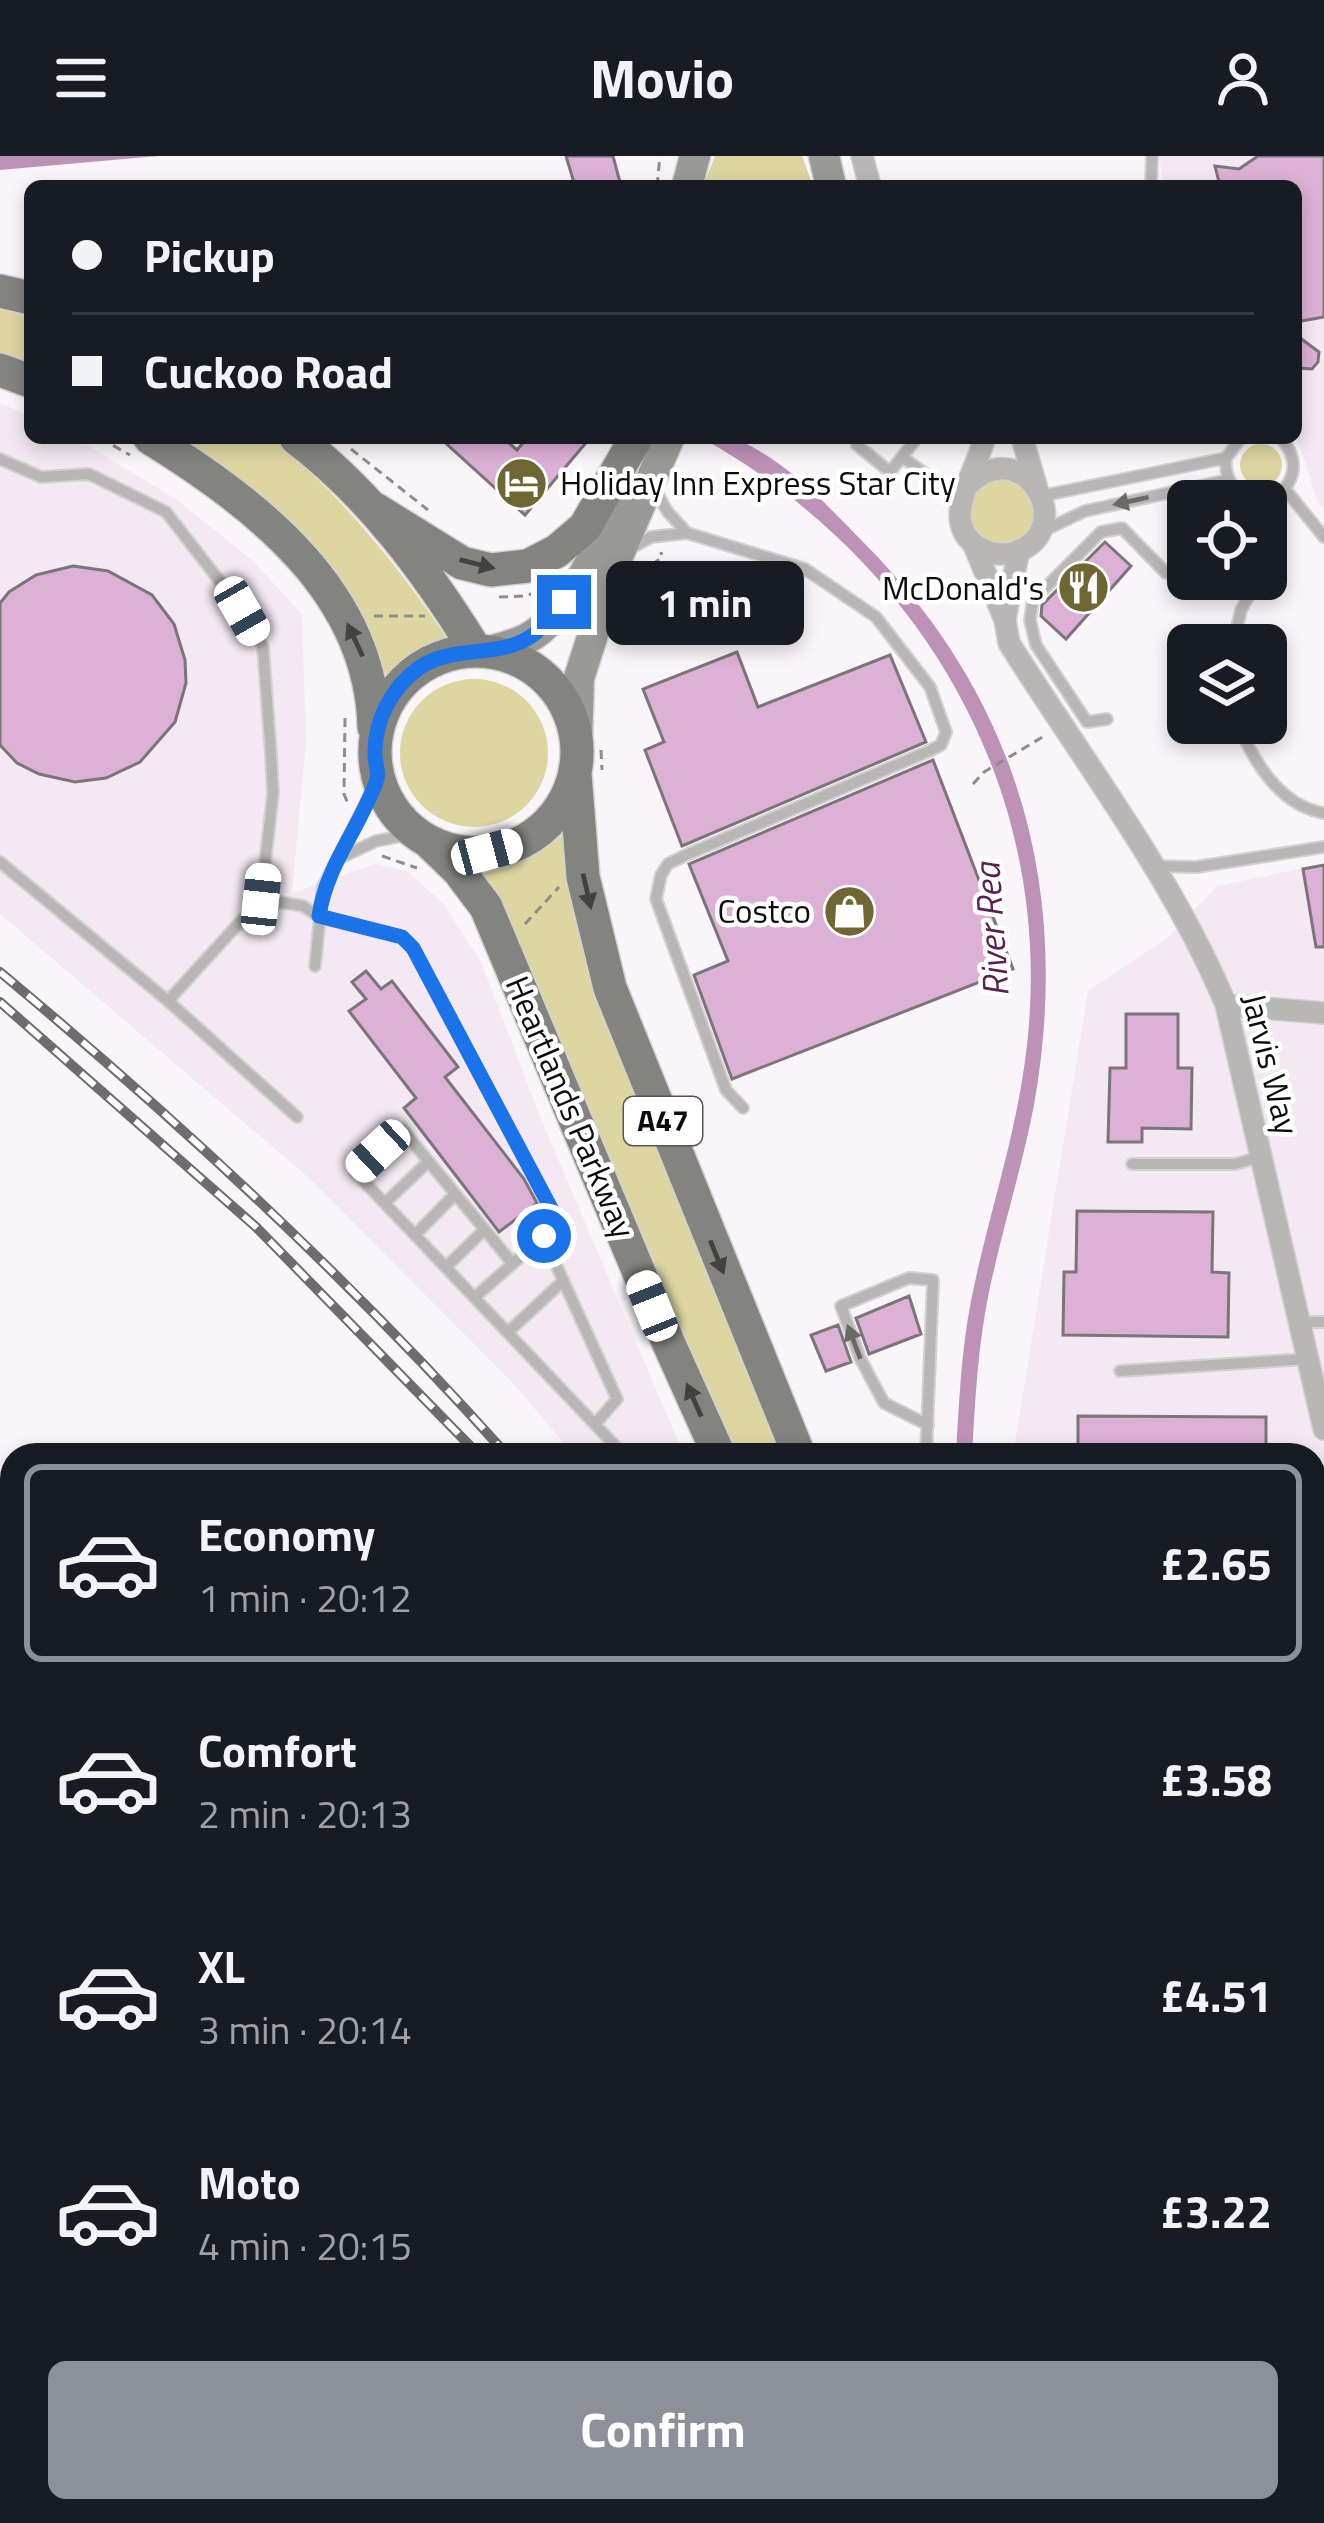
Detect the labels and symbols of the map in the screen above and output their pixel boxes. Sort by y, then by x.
hotel icon: Holiday Inn Express Star City [493,455,549,511]
place label: Holiday Inn Express Star City [560,458,956,508]
one-way arrow [1111,493,1149,512]
one-way arrow [459,555,496,574]
callout: 1 min [606,560,804,644]
restaurant icon: McDonald's [1055,560,1111,616]
place label: McDonald's [882,563,1044,613]
car [208,571,276,651]
route end [537,575,591,629]
one-way arrow [344,622,364,657]
car [448,825,526,879]
water label: River Rea [958,859,1023,999]
car [239,861,283,937]
one-way arrow [578,872,597,910]
shop icon: Costco [822,883,878,939]
place label: Costco [717,886,811,936]
street label: Heartlands Parkway [493,968,649,1246]
street label: Jarvis Way [1229,988,1313,1140]
road number: A47 [624,1097,702,1145]
car [339,1113,417,1189]
route start [517,1209,571,1263]
one-way arrow [709,1240,728,1276]
car [622,1266,682,1346]
one-way arrow [844,1324,863,1360]
one-way arrow [683,1382,703,1417]

